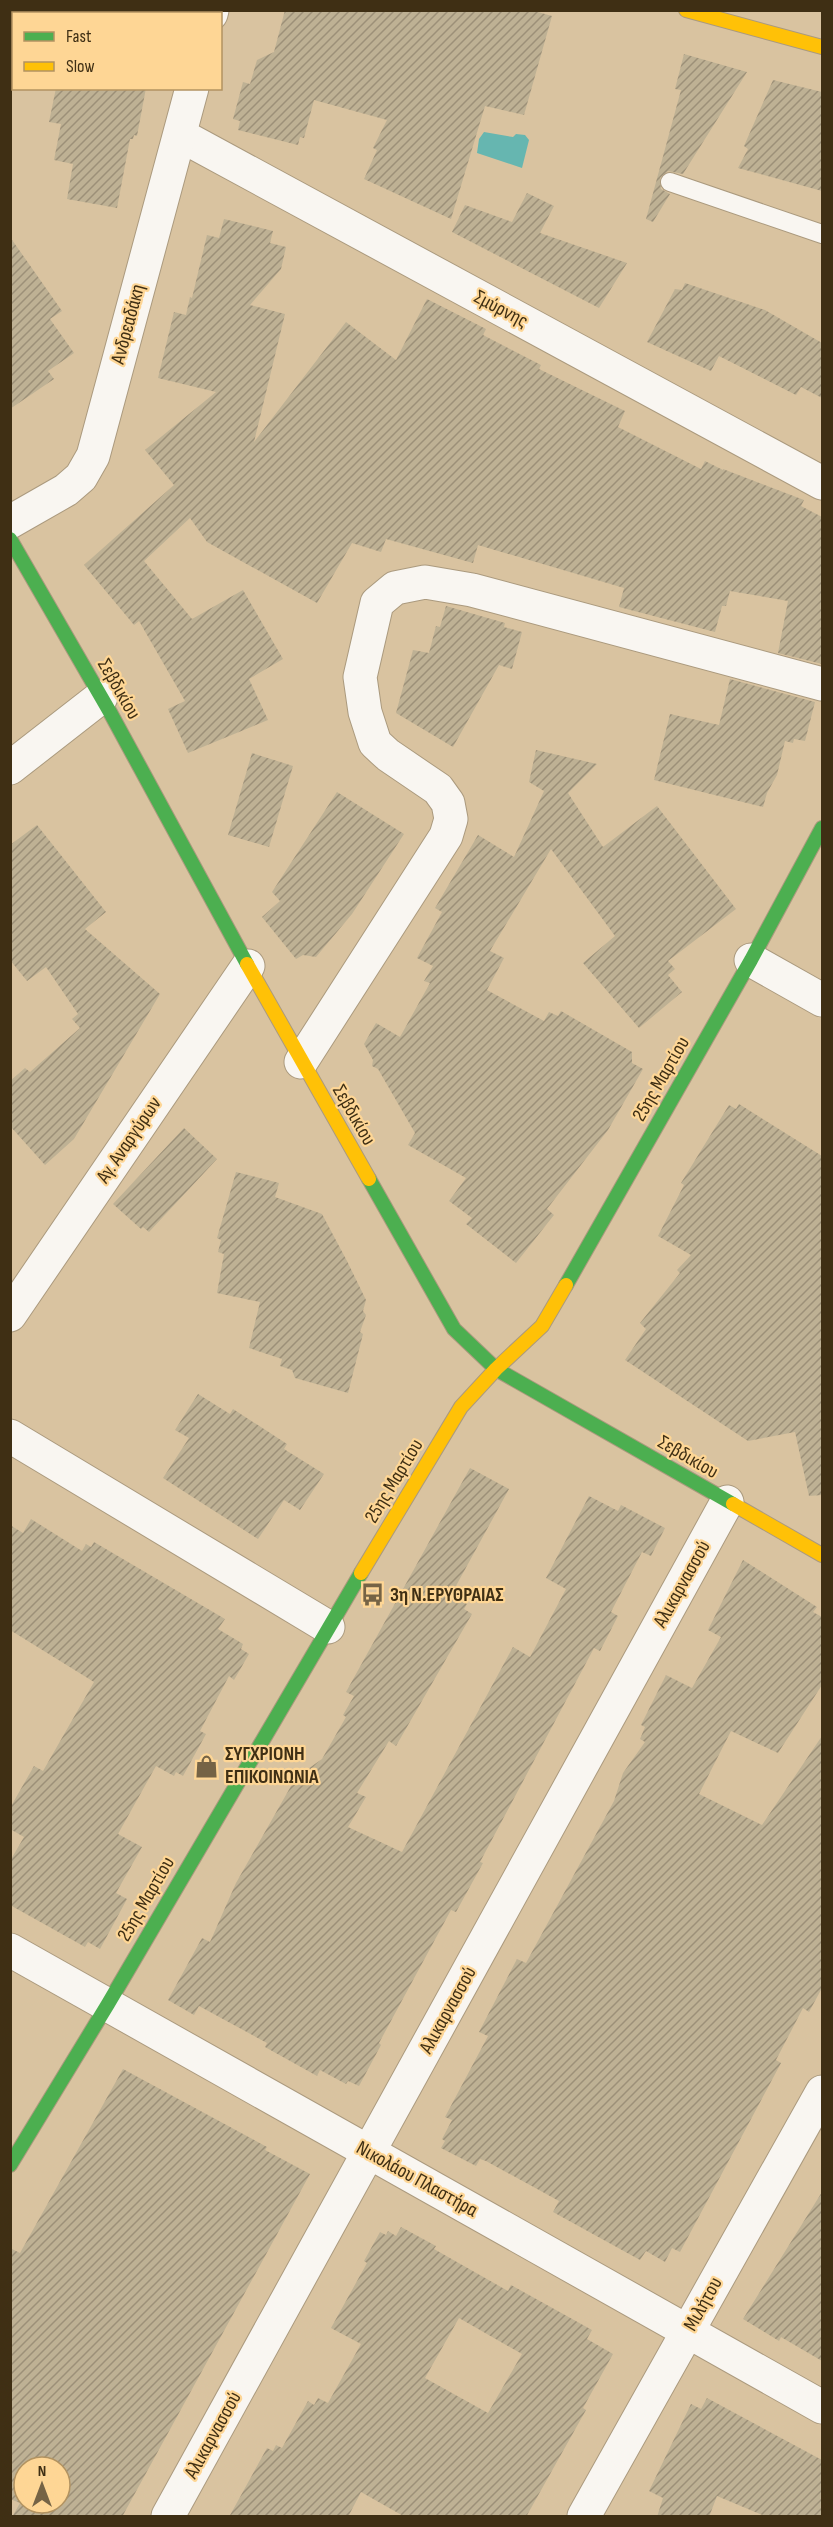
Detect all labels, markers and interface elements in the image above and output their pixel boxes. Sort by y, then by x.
legend [12,12,222,90]
text: Fast [66,26,92,47]
text: Slow [66,56,95,77]
street label: Ανδρεαδάκη [106,282,150,367]
street label: Σμύρνης [470,285,532,333]
street label: Σεβδικίου [92,654,146,724]
street label: 25ης Μαρτίου [627,1032,695,1126]
street label: Σεβδικίου [327,1080,381,1150]
street label: Αγ. Αναργύρων [91,1092,167,1188]
street label: Σεβδικίου [653,1430,723,1484]
street label: 25ης Μαρτίου [360,1435,428,1527]
street label: Αλικαρνασσού [648,1536,716,1633]
bus stop icon: 3η Ν.ΕΡΥΘΡΑΙΑΣ [359,1582,385,1608]
place label: 3η Ν.ΕΡΥΘΡΑΙΑΣ [390,1583,503,1607]
place label: ΣΥΓΧΡΙΟΝΗ ΕΠΙΚΟΙΝΩΝΙΑ [225,1742,319,1789]
shop icon: ΣΥΓΧΡΙΟΝΗ ΕΠΙΚΟΙΝΩΝΙΑ [194,1753,220,1779]
street label: 25ης Μαρτίου [112,1852,180,1946]
street label: Αλικαρνασσού [414,1962,482,2059]
street label: Νικολάου Πλαστήρα [352,2136,482,2223]
street label: Μιλήτου [678,2273,728,2335]
street label: Αλικαρνασσού [179,2387,247,2484]
north arrow [12,2455,72,2515]
text: N [38,2462,46,2481]

